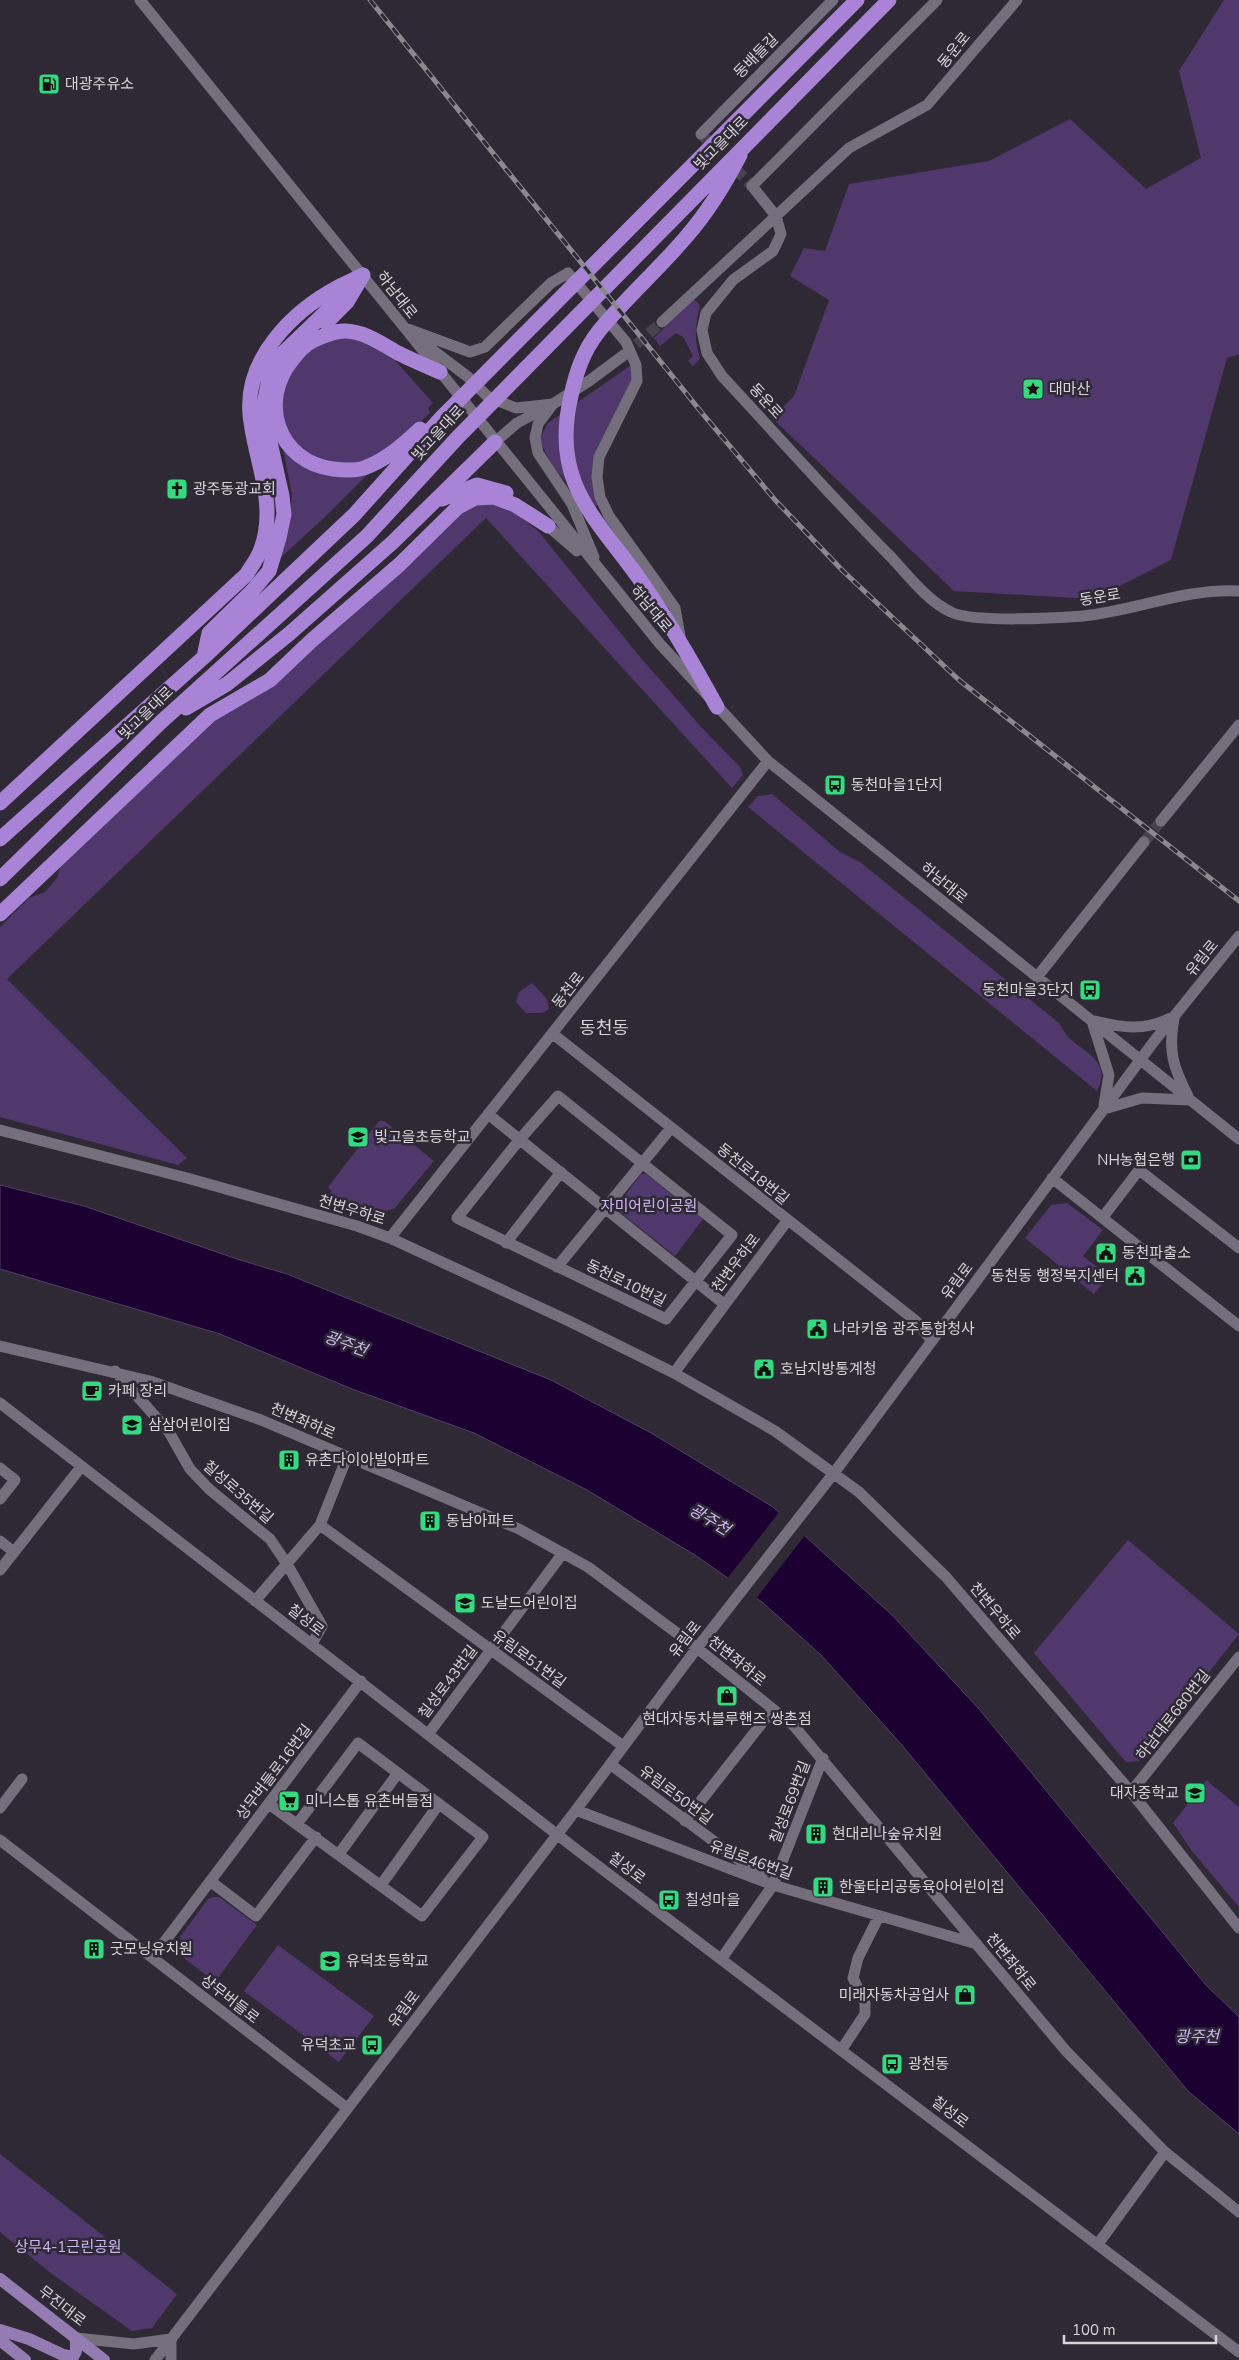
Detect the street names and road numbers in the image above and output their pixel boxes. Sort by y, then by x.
street label: 동운로 [933,28,975,72]
street label: 동배들길 [729,29,783,83]
street label: 빛고을대로 [690,112,752,174]
street label: 하남대로 [372,267,422,323]
street label: 동운로 [745,379,787,423]
street label: 빛고을대로 [407,401,469,465]
street label: 하남대로 [626,581,676,637]
street label: 동운로 [1078,584,1122,610]
street label: 빛고을대로 [114,682,178,744]
street label: 하남대로 [916,858,972,908]
street label: 유림로 [1181,936,1223,980]
street label: 동천로 [547,968,589,1012]
street label: 동천로18번길 [713,1139,793,1209]
street label: 천변우하로 [316,1190,388,1230]
street label: 천변우하로 [707,1229,765,1297]
street label: 동천로10번길 [583,1255,669,1311]
street label: 유림로 [937,1258,977,1304]
street label: 천변좌하로 [267,1398,339,1444]
street label: 칠성로35번길 [199,1456,277,1528]
street label: 천변우하로 [965,1578,1025,1644]
street label: 칠성로 [284,1599,328,1641]
street label: 유림로 [664,1617,706,1661]
street label: 유림로51번길 [488,1625,570,1693]
street label: 천변좌하로 [704,1632,770,1690]
street label: 칠성로43번길 [414,1641,482,1723]
street label: 하남대로680번길 [1131,1666,1215,1764]
street label: 상무버들로16번길 [232,1720,316,1824]
street label: 칠성로69번길 [765,1758,815,1846]
street label: 유림로50번길 [635,1761,717,1829]
street label: 유림로46번길 [707,1836,795,1884]
street label: 칠성로 [604,1848,650,1888]
street label: 천변좌하로 [982,1929,1040,1995]
street label: 상무버들로 [197,1970,263,2028]
street label: 유림로 [384,1986,424,2032]
street label: 칠성로 [927,2092,973,2132]
street label: 무진대로 [34,2281,90,2331]

